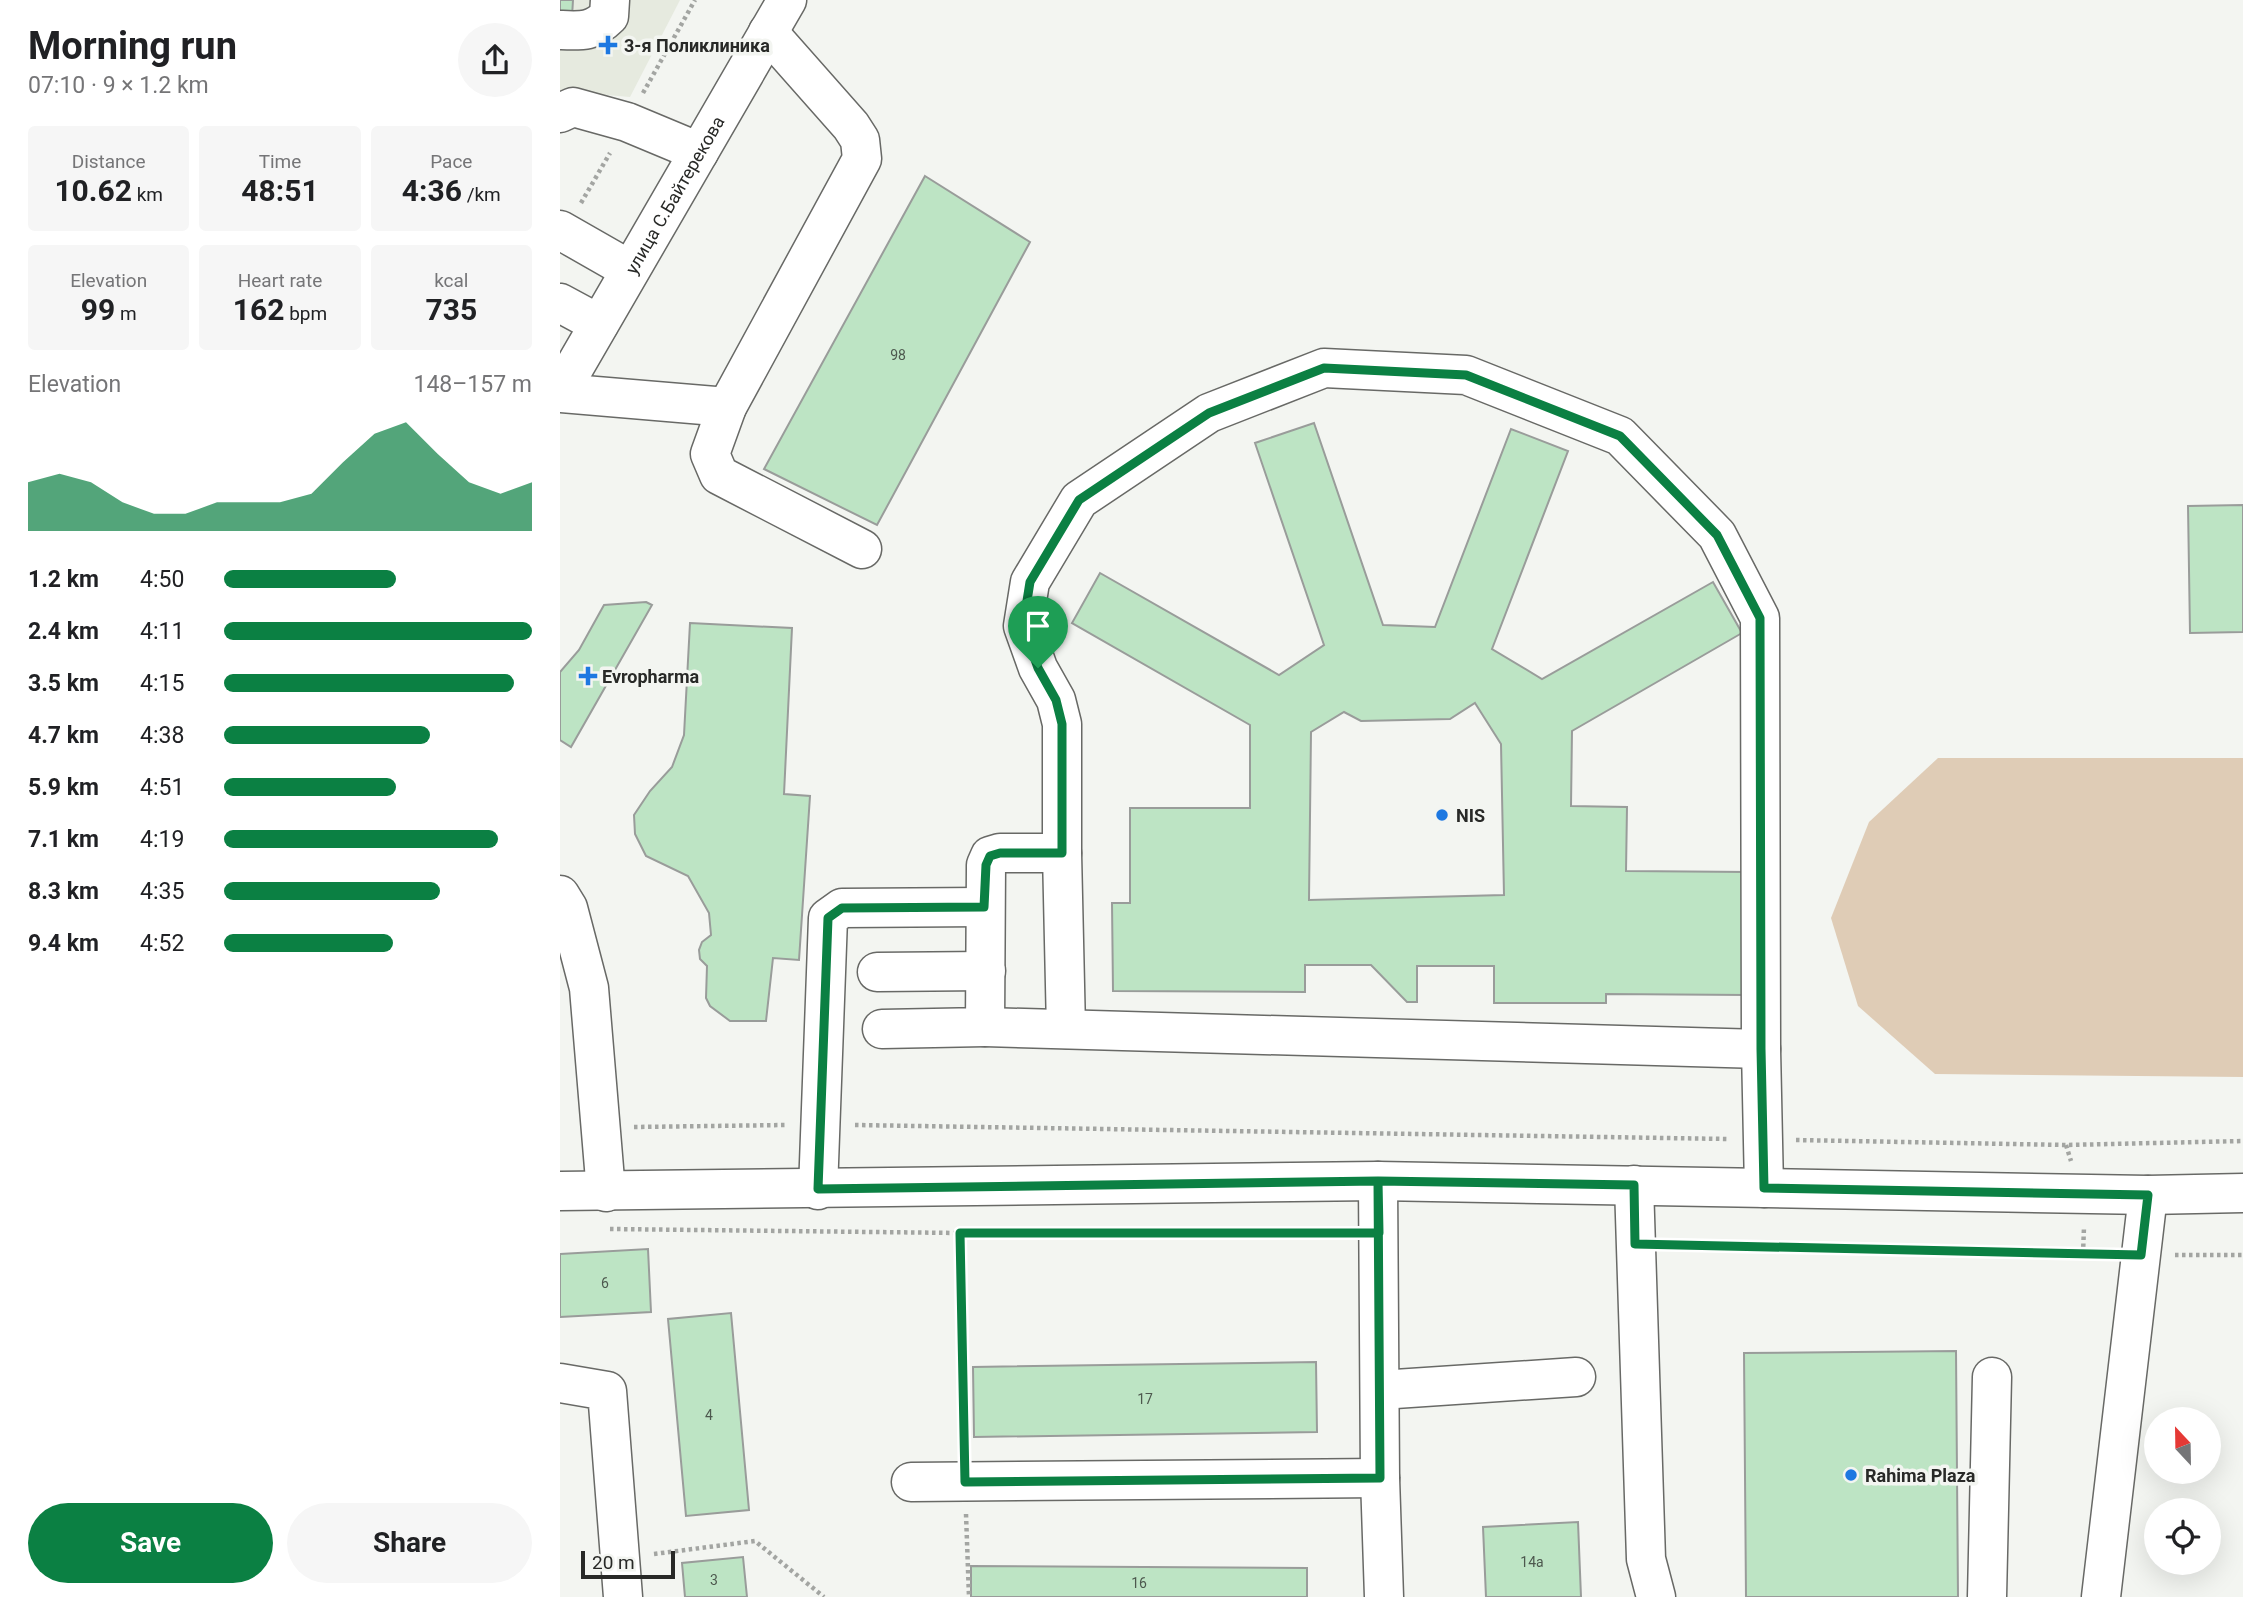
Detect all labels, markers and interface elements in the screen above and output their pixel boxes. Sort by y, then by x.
button: share [458,23,532,97]
text: Morning run [28,24,237,68]
marker: 3-я Поликлиника [598,35,618,55]
place label: 3-я Поликлиника [624,35,770,56]
text: 07:10 · 9 × 1.2 km [28,72,209,99]
street label: улица С.Байтерекова [620,112,728,277]
text: Distance [72,150,146,173]
text: Time [259,150,301,173]
text: Pace [430,150,472,173]
text: 10.62 [54,173,132,208]
text: 48:51 [241,173,319,208]
text: 4:36 [402,173,462,208]
text: km [132,183,163,206]
text: /km [462,183,501,206]
text: Elevation [70,269,147,292]
text: Heart rate [238,269,322,292]
text: kcal [434,269,469,292]
text: 99 [81,292,115,327]
text: 162 [233,292,284,327]
text: 735 [426,292,477,327]
text: m [115,302,137,325]
text: bpm [284,302,327,325]
house number: 98 [890,347,906,363]
text: Elevation [28,371,121,398]
text: 148–157 m [413,371,532,398]
text: 1.2 km [28,566,99,593]
text: 4:50 [140,566,184,593]
pin [1008,596,1068,668]
icon: arrive [1019,607,1057,645]
text: 2.4 km [28,618,99,645]
text: 4:11 [140,618,184,645]
place label: Evropharma [602,666,700,687]
marker: Evropharma [580,668,596,684]
text: 3.5 km [28,670,99,697]
text: 4:15 [140,670,184,697]
text: 4.7 km [28,722,99,749]
text: 4:38 [140,722,184,749]
text: 5.9 km [28,774,99,801]
text: 4:51 [140,774,184,801]
place label: NIS [1456,805,1485,826]
marker: NIS [1434,807,1450,823]
text: 7.1 km [28,826,99,853]
text: 4:19 [140,826,184,853]
text: 8.3 km [28,878,99,905]
text: 4:35 [140,878,184,905]
text: 9.4 km [28,930,99,957]
text: 4:52 [140,930,184,957]
house number: 6 [601,1275,609,1291]
house number: 17 [1137,1391,1153,1407]
house number: 4 [705,1407,713,1423]
north arrow [2144,1407,2221,1484]
map controls [2144,1407,2221,1575]
place label: Rahima Plaza [1865,1465,1976,1486]
marker: Rahima Plaza [1843,1467,1859,1483]
button: locate [2144,1498,2221,1575]
button: Save [28,1503,273,1583]
button: Share [287,1503,532,1583]
scale bar [581,1548,676,1580]
text: 20 m [592,1551,635,1574]
house number: 14а [1520,1554,1544,1570]
house number: 3 [710,1572,718,1588]
house number: 16 [1131,1575,1147,1591]

